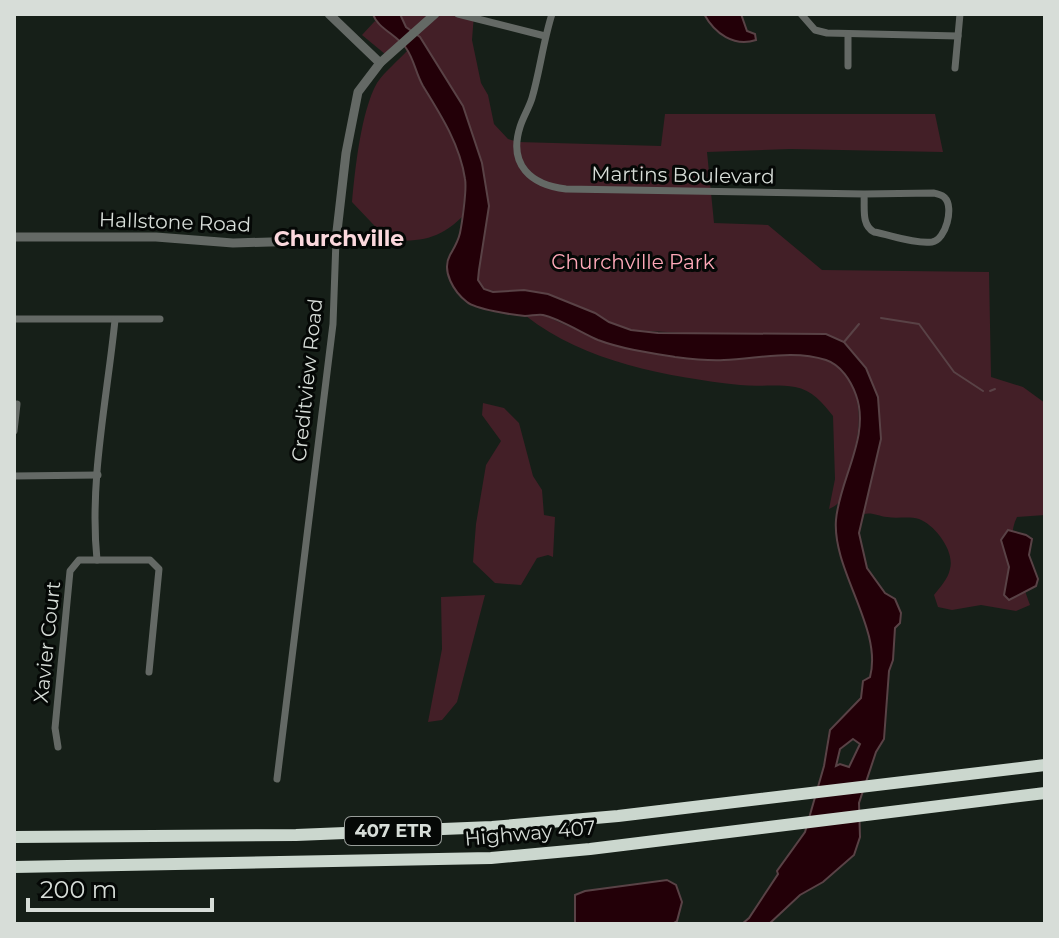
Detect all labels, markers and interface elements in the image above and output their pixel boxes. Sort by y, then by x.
street label: Martins Boulevard [591,161,775,189]
street label: Hallstone Road [99,207,251,237]
district label: Churchville [274,225,404,252]
park label: Churchville Park [551,250,715,274]
street label: Creditview Road [286,297,328,463]
street label: Xavier Court [29,580,65,704]
street label: Highway 407 [463,815,597,851]
road number: 407 ETR [345,817,441,845]
scale bar [28,862,212,912]
text: 200 m [40,875,117,904]

